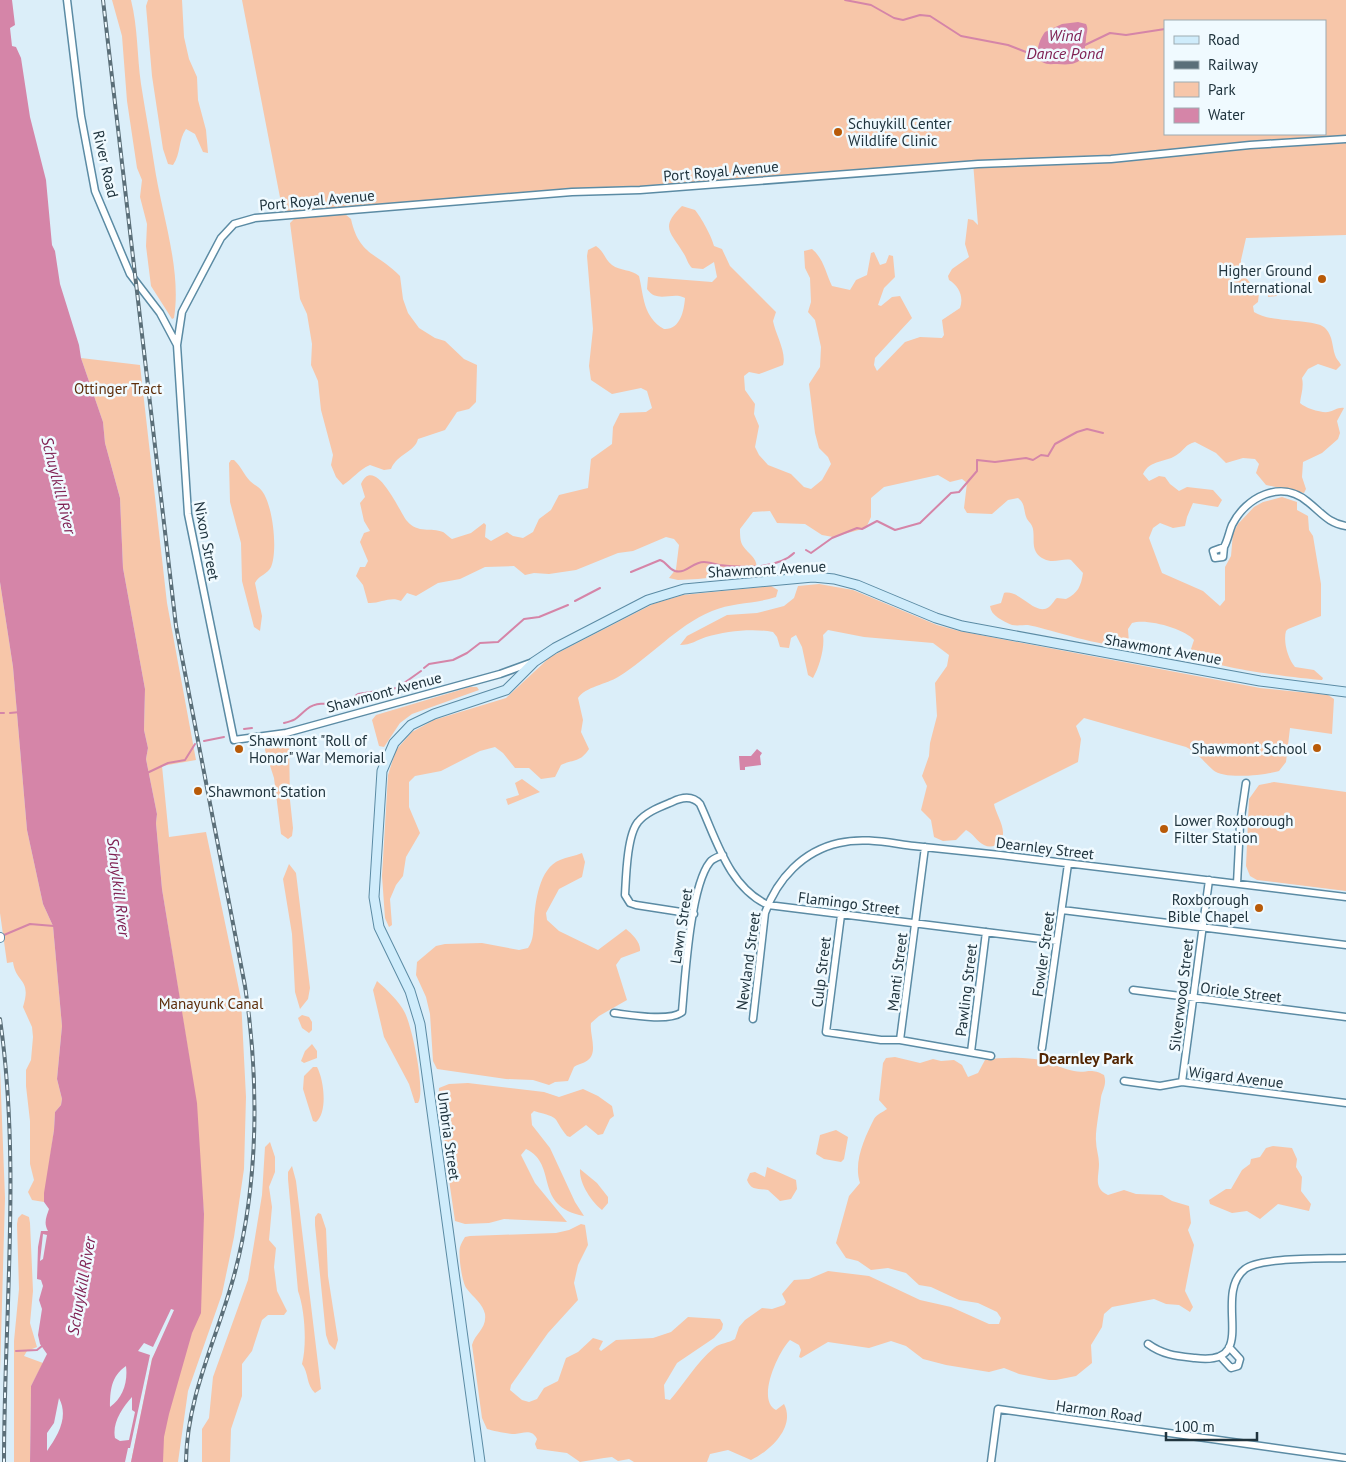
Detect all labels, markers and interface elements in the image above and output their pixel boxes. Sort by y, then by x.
legend [1164,20,1326,135]
water label: Wind Dance Pond [1027,25,1104,63]
text: Road [1208,30,1240,49]
text: Railway [1208,55,1258,74]
text: Park [1208,80,1236,99]
text: Water [1208,105,1245,124]
place label: Schuykill Center Wildlife Clinic [848,114,952,150]
marker: Schuykill Center Wildlife Clinic [832,126,844,138]
street label: River Road [89,128,123,200]
street label: Port Royal Avenue [663,156,779,186]
street label: Port Royal Avenue [259,185,375,215]
place label: Higher Ground International [1218,261,1313,297]
marker: Higher Ground International [1316,273,1328,285]
park label: Ottinger Tract [74,379,162,398]
water label: Schuylkill River [37,434,81,537]
street label: Nixon Street [190,500,224,582]
street label: Shawmont Avenue [707,556,827,582]
street label: Shawmont Avenue [1103,629,1223,669]
street label: Shawmont Avenue [324,667,444,717]
place label: Shawmont "Roll of Honor" War Memorial [249,731,386,767]
place label: Shawmont School [1191,739,1308,758]
marker: Shawmont School [1311,742,1323,754]
marker: Shawmont "Roll of Honor" War Memorial [233,743,245,755]
place label: Shawmont Station [208,782,326,801]
marker: Shawmont Station [192,785,204,797]
place label: Lower Roxborough Filter Station [1174,811,1294,847]
marker: Lower Roxborough Filter Station [1158,823,1170,835]
street label: Dearnley Street [995,833,1095,863]
water label: Schuylkill River [103,836,135,939]
street label: Lawn Street [666,887,696,965]
street label: Flamingo Street [797,887,901,919]
place label: Roxborough Bible Chapel [1168,890,1250,926]
marker: Roxborough Bible Chapel [1253,902,1265,914]
street label: Fowler Street [1028,910,1058,998]
street label: Newland Street [732,911,764,1011]
street label: Manti Street [883,932,911,1012]
street label: Culp Street [807,935,835,1009]
street label: Silverwood Street [1165,938,1197,1052]
street label: Pawling Street [951,943,981,1037]
street label: Oriole Street [1199,978,1283,1006]
park label: Manayunk Canal [159,994,264,1013]
district label: Dearnley Park [1039,1048,1133,1068]
street label: Wigard Avenue [1187,1062,1285,1092]
street label: Umbria Street [433,1091,465,1181]
water label: Schuylkill River [63,1234,100,1337]
street label: Harmon Road [1055,1396,1143,1426]
scale bar [1166,1410,1257,1442]
text: 100 m [1174,1417,1215,1436]

